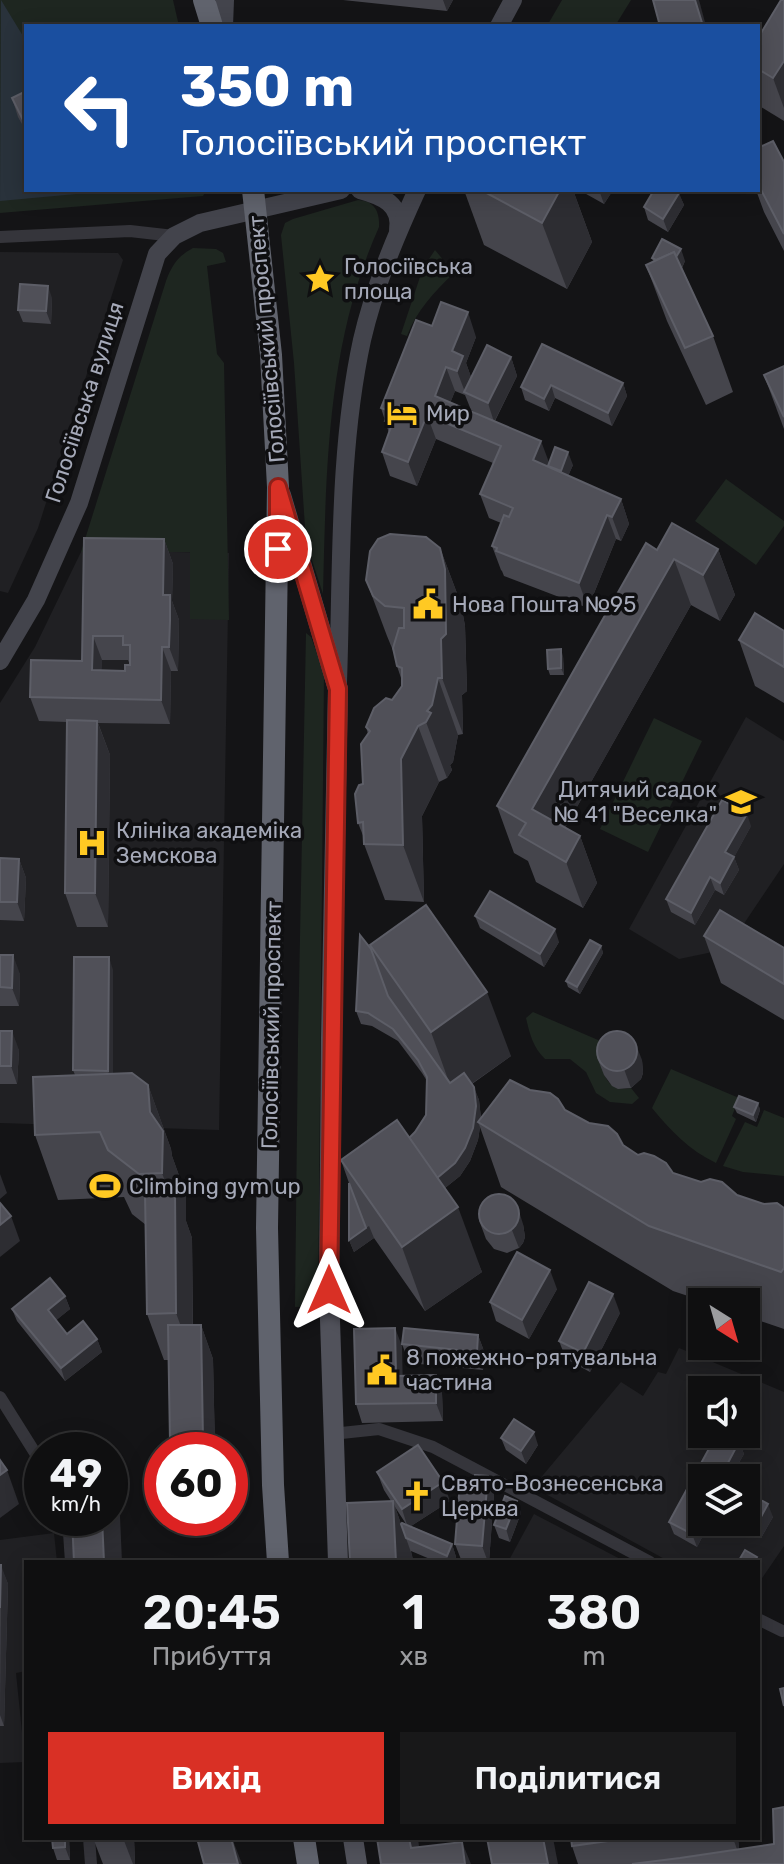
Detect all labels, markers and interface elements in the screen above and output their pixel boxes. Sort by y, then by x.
text: 350 m [180,54,354,120]
icon: left [48,56,152,160]
text: Голосіївський проспект [180,121,586,164]
street label: Голосіївський проспект [242,214,291,464]
place label: Голосіївська площа [344,253,473,305]
place icon: Голосіївська площа [303,262,337,296]
street label: Голосіївська вулиця [39,298,130,506]
hotel icon: Мир [385,396,419,430]
place label: Мир [426,400,470,427]
pin [244,515,312,583]
icon: arrive [256,527,300,571]
public building icon: Нова Пошта №95 [411,587,445,621]
place label: Нова Пошта №95 [452,591,636,618]
place label: Дитячий садок № 41 "Веселка" [554,776,717,828]
school or university icon: Дитячий садок № 41 "Веселка" [724,785,758,819]
place label: Клініка академіка Земскова [116,817,302,869]
hospital icon: Клініка академіка Земскова [75,826,109,860]
street label: Голосіївський проспект [256,901,287,1149]
sports icon: Climbing gym up [88,1169,122,1203]
place label: Climbing gym up [129,1173,301,1200]
position arrow [287,1248,371,1332]
north arrow [688,1288,760,1360]
map controls [688,1288,760,1536]
place label: 8 пожежно-рятувальна частина [406,1344,657,1396]
public building icon: 8 пожежно-рятувальна частина [365,1353,399,1387]
button: sound [688,1376,760,1448]
speed limit sign: 60 [144,1432,248,1536]
text: 49 [50,1450,102,1497]
button: layers [688,1464,760,1536]
place label: Свято-Вознесенська Церква [441,1470,664,1522]
church icon: Свято-Вознесенська Церква [400,1479,434,1513]
text: km/h [51,1492,101,1516]
text: 20:45 [143,1584,281,1641]
text: 1 [402,1584,425,1641]
text: 380 [547,1584,642,1641]
text: Прибуття [152,1641,272,1672]
text: хв [399,1641,428,1672]
text: m [582,1641,606,1672]
button: Вихід [48,1732,384,1824]
button: Поділитися [400,1732,736,1824]

